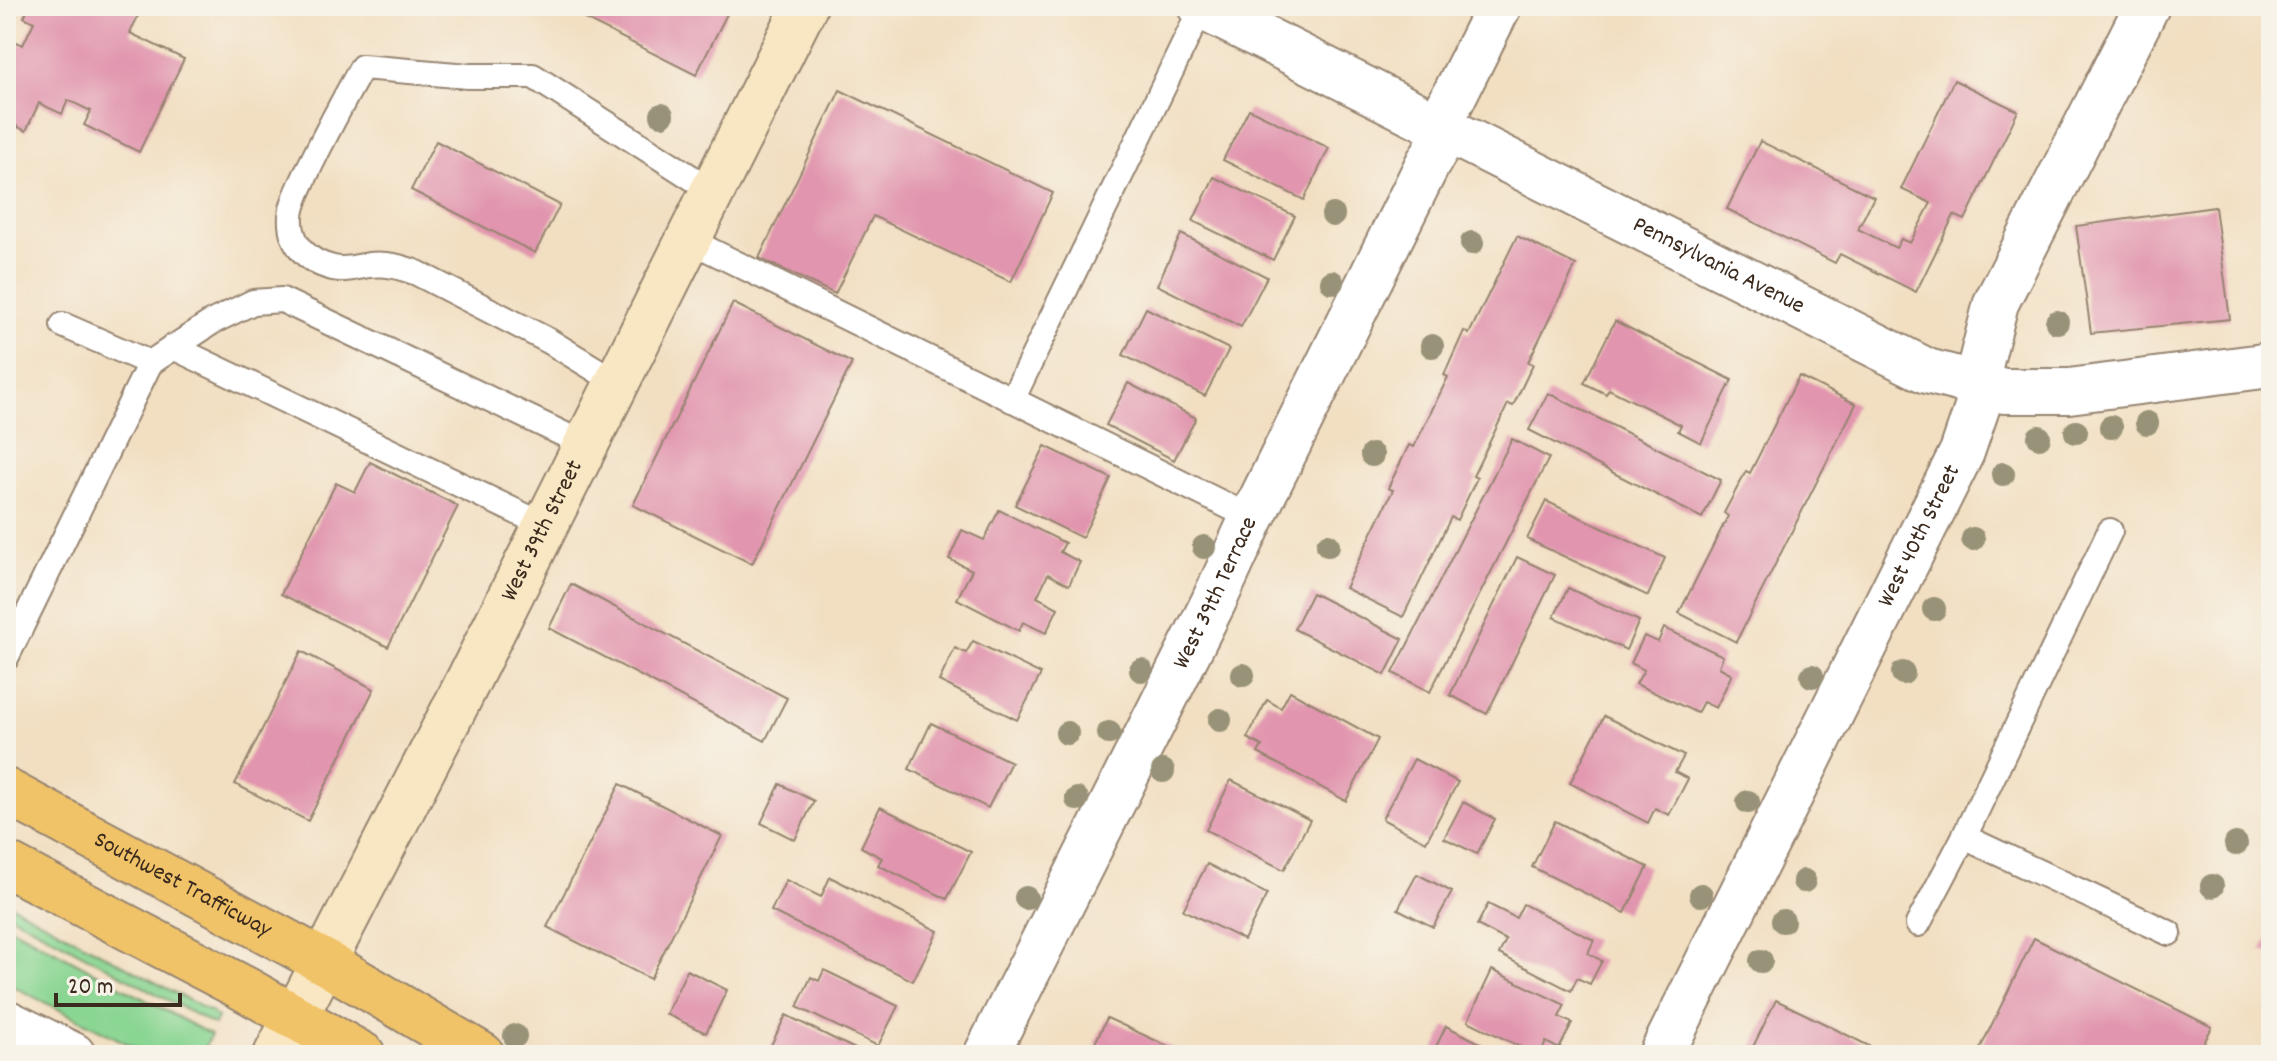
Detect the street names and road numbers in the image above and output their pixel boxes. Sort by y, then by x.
street label: Pennsylvania Avenue [1626,209,1810,324]
street label: West 39th Street [493,454,593,608]
street label: West 40th Street [1870,459,1970,613]
street label: West 39th Terrace [1165,512,1267,675]
street label: Southwest Trafficway [87,824,278,948]

